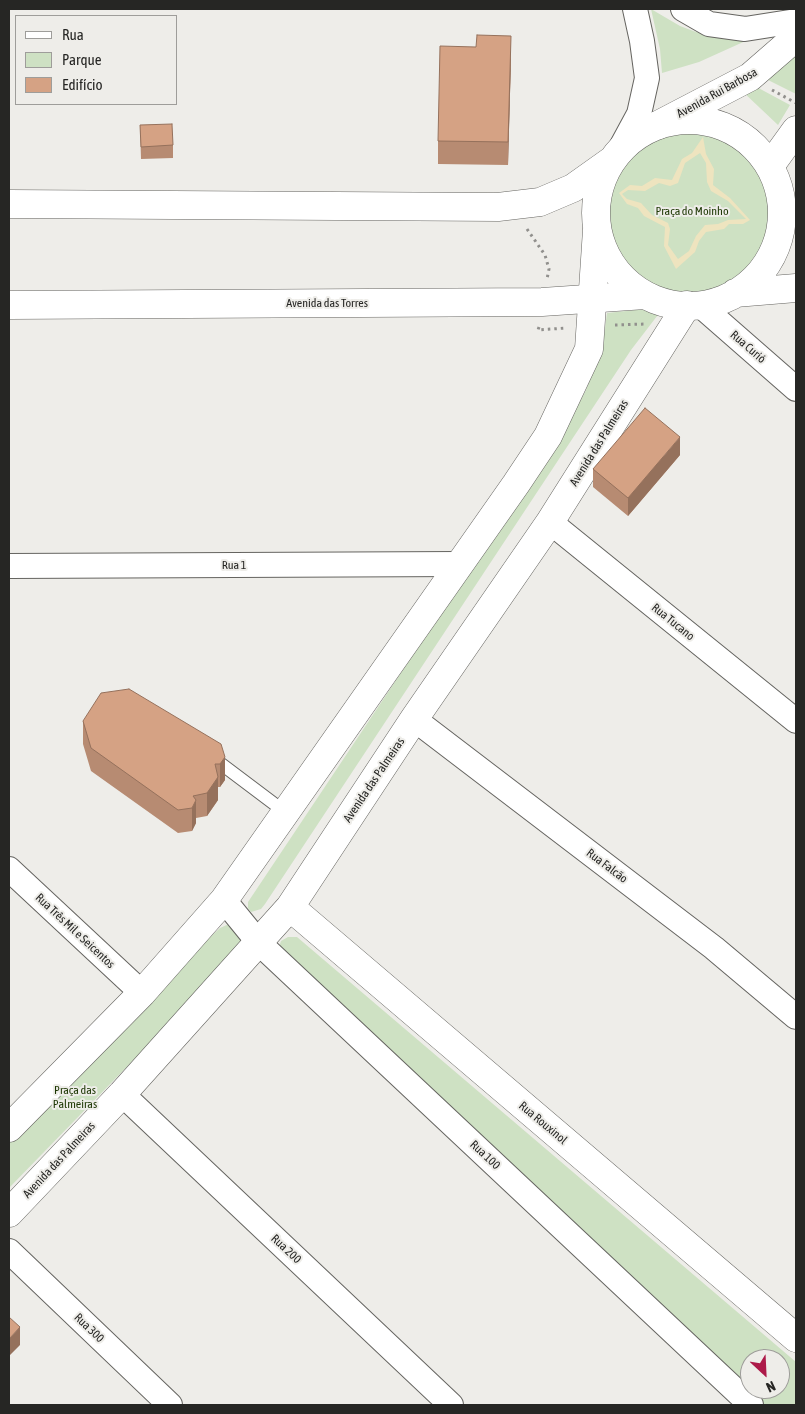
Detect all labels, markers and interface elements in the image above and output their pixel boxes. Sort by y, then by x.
legend [15,15,178,105]
text: Rua [62,26,84,43]
text: Parque [62,51,102,68]
street label: Avenida Rui Barbosa [674,65,760,121]
text: Edifício [62,76,103,93]
park label: Praça do Moinho [655,204,729,218]
street label: Avenida das Torres [286,296,368,310]
street label: Rua Curió [727,328,769,366]
street label: Avenida das Palmeiras [567,397,631,489]
street label: Rua 1 [222,558,246,572]
street label: Rua Tucano [649,600,697,644]
street label: Avenida das Palmeiras [340,735,408,825]
street label: Rua Falcão [584,846,630,886]
street label: Rua Três Mil e Seicentos [32,891,118,971]
park label: Praça das Palmeiras [53,1083,97,1111]
street label: Rua Rouxinol [516,1099,570,1147]
street label: Avenida das Palmeiras [20,1119,98,1201]
street label: Rua 100 [467,1137,503,1173]
street label: Rua 200 [268,1231,304,1267]
street label: Rua 300 [71,1310,107,1346]
north arrow [740,1349,790,1399]
text: N [764,1378,778,1396]

